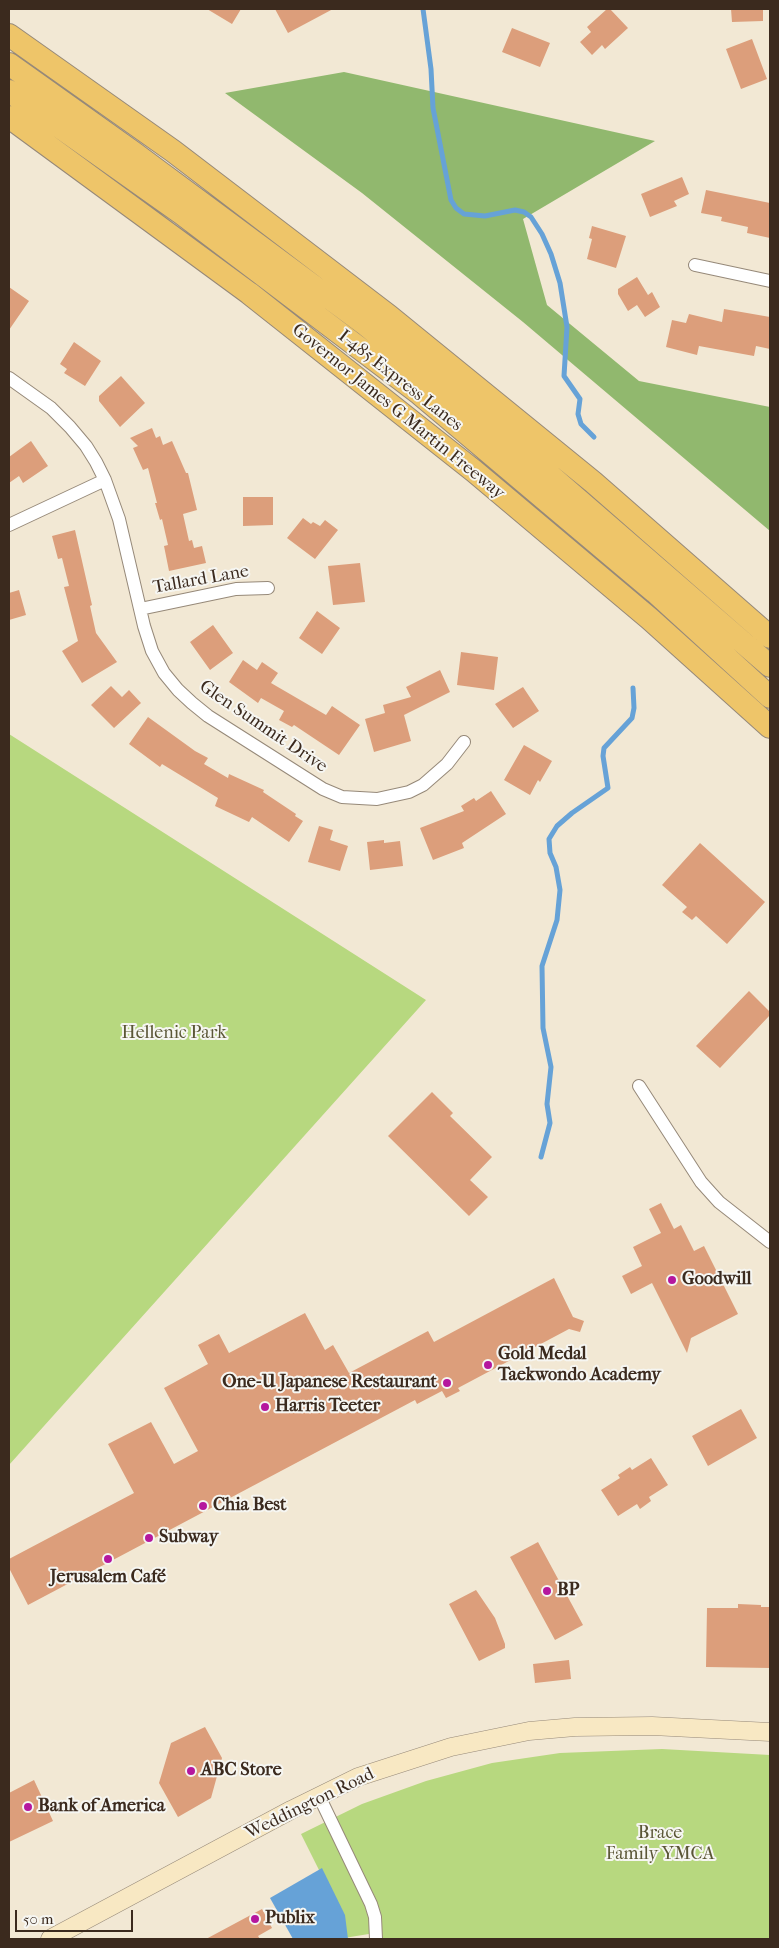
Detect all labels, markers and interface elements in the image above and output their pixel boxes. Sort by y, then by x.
street label: Governor James G Martin Freeway [287,319,509,505]
street label: I-485 Express Lanes [334,326,466,436]
street label: Tallard Lane [151,561,251,599]
street label: Glen Summit Drive [195,676,331,778]
park label: Hellenic Park [122,1023,226,1045]
place label: Goodwill [682,1269,751,1291]
marker: Goodwill [666,1274,678,1286]
place label: Gold Medal Taekwondo Academy [498,1344,661,1386]
marker: Gold Medal Taekwondo Academy [482,1359,494,1371]
place label: One‐U Japanese Restaurant [222,1372,437,1394]
marker: One‐U Japanese Restaurant [441,1377,453,1389]
place label: Harris Teeter [275,1396,380,1418]
marker: Harris Teeter [259,1401,271,1413]
place label: Chia Best [213,1495,286,1517]
marker: Chia Best [197,1500,209,1512]
place label: Subway [159,1527,218,1549]
marker: Subway [143,1532,155,1544]
marker: Jerusalem Café [102,1553,114,1565]
place label: Jerusalem Café [50,1567,166,1589]
place label: BP [557,1580,579,1602]
marker: BP [541,1585,553,1597]
place label: ABC Store [201,1760,282,1782]
street label: Weddington Road [242,1764,378,1844]
marker: ABC Store [185,1765,197,1777]
place label: Bank of America [38,1796,165,1818]
marker: Bank of America [22,1801,34,1813]
park label: Brace Family YMCA [606,1823,714,1866]
scale bar [18,1900,135,1932]
place label: Publix [265,1908,315,1930]
text: 50 m [23,1910,53,1928]
marker: Publix [249,1913,261,1925]

